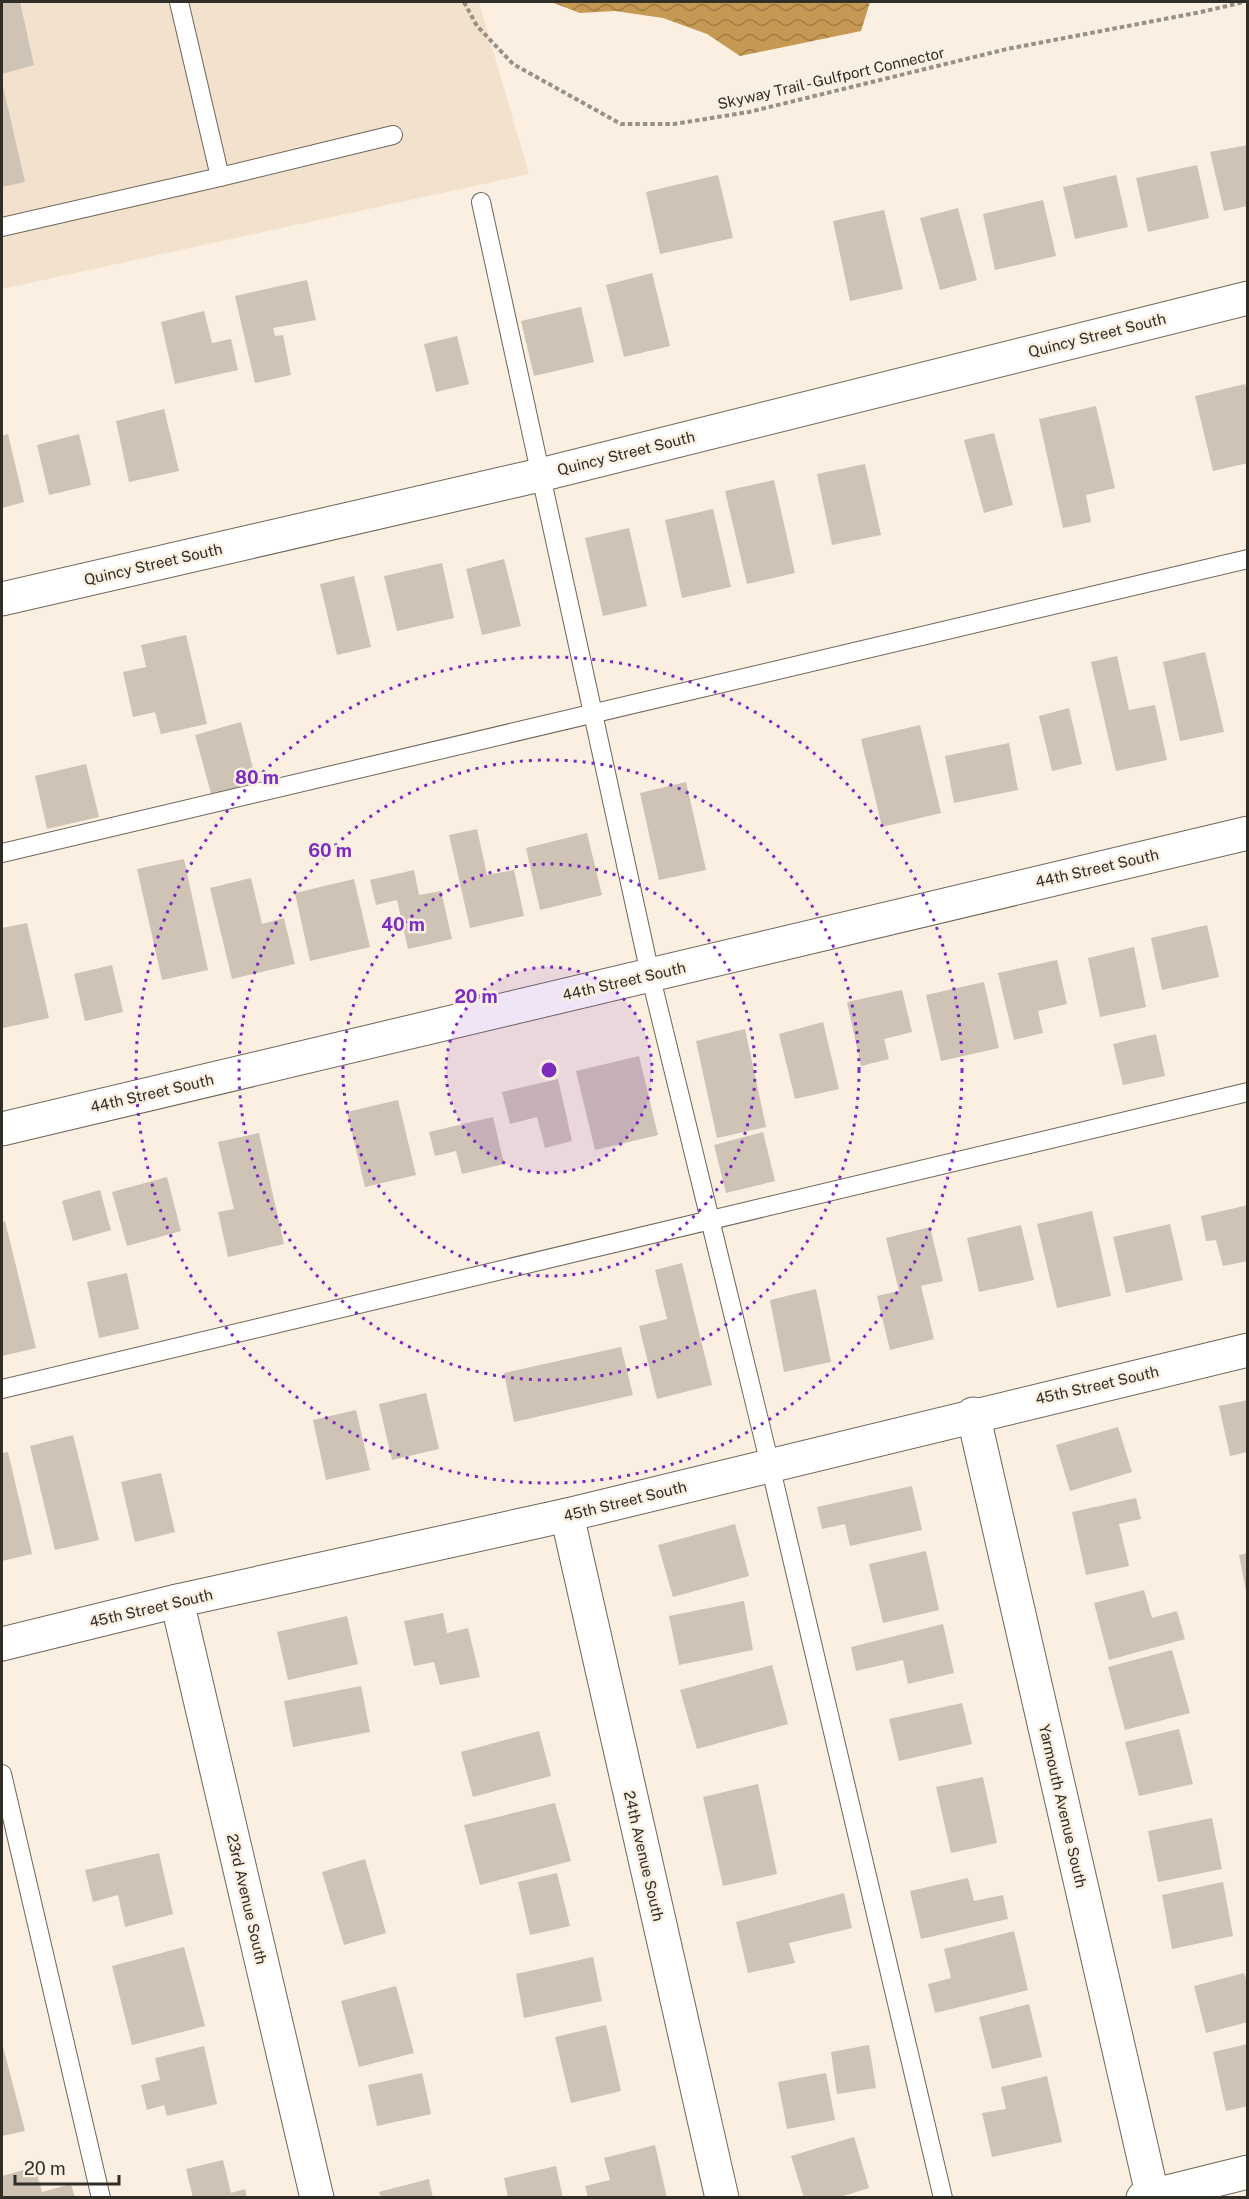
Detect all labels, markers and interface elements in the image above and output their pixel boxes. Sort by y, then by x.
street label: Skyway Trail - Gulfport Connector [716,44,946,112]
street label: Quincy Street South [1026,310,1168,360]
street label: Quincy Street South [555,428,697,478]
street label: Quincy Street South [82,540,224,588]
text: 80 m [235,767,279,788]
text: 60 m [308,840,352,861]
street label: 44th Street South [1034,846,1160,890]
text: 40 m [381,914,425,935]
street label: 44th Street South [561,959,687,1003]
text: 20 m [454,986,498,1007]
centre of rings [539,1060,559,1080]
street label: 44th Street South [89,1071,215,1115]
street label: 45th Street South [1034,1363,1160,1407]
street label: 45th Street South [562,1477,688,1525]
street label: 45th Street South [88,1586,214,1630]
street label: Yarmouth Avenue South [1036,1723,1090,1889]
street label: 24th Avenue South [621,1789,667,1923]
street label: 23rd Avenue South [224,1832,270,1966]
scale bar [15,2148,118,2186]
text: 20 m [24,2158,66,2179]

